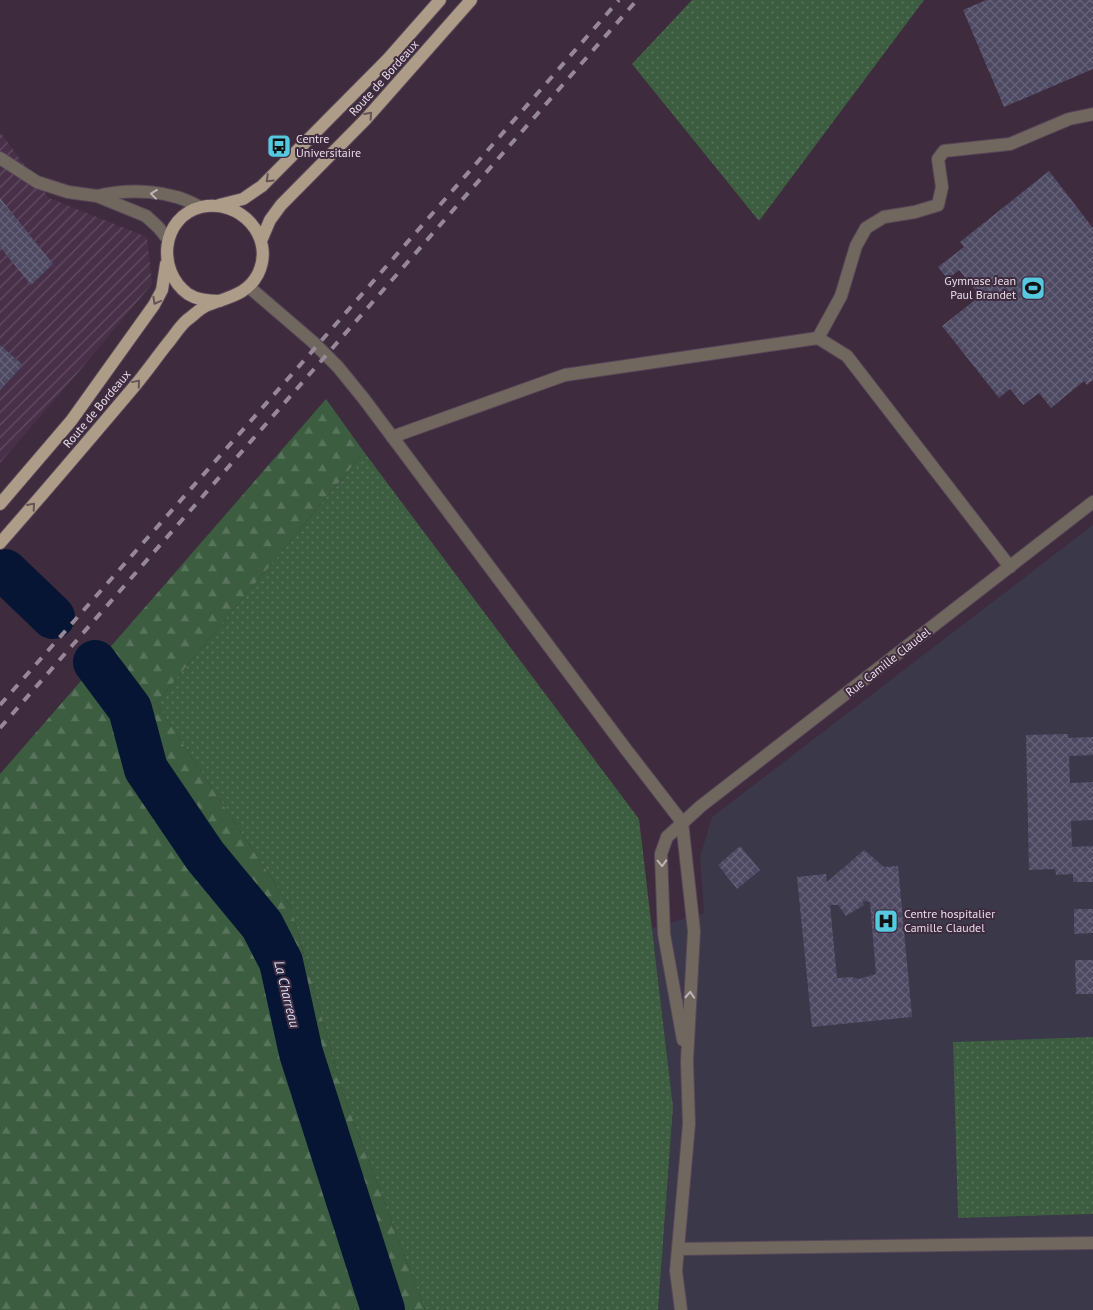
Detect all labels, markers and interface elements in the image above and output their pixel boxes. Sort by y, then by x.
street label: Route de Bordeaux [346,37,422,119]
one-way arrow [363,112,372,121]
place label: Centre Universitaire [296,131,361,160]
bus stop icon: Centre Universitaire [266,133,292,159]
one-way arrow [265,173,274,182]
one-way arrow [149,189,157,200]
place label: Gymnase Jean Paul Brandet [944,273,1016,302]
sports icon: Gymnase Jean Paul Brandet [1020,275,1046,301]
one-way arrow [152,296,162,305]
street label: Route de Bordeaux [60,367,134,451]
one-way arrow [132,379,141,388]
one-way arrow [26,503,35,512]
street label: Rue Camille Claudel [842,624,933,699]
one-way arrow [656,860,667,868]
place label: Centre hospitalier Camille Claudel [904,906,995,935]
hospital icon: Centre hospitalier Camille Claudel [873,908,899,934]
water label: La Charreau [270,959,304,1029]
one-way arrow [685,990,696,998]

